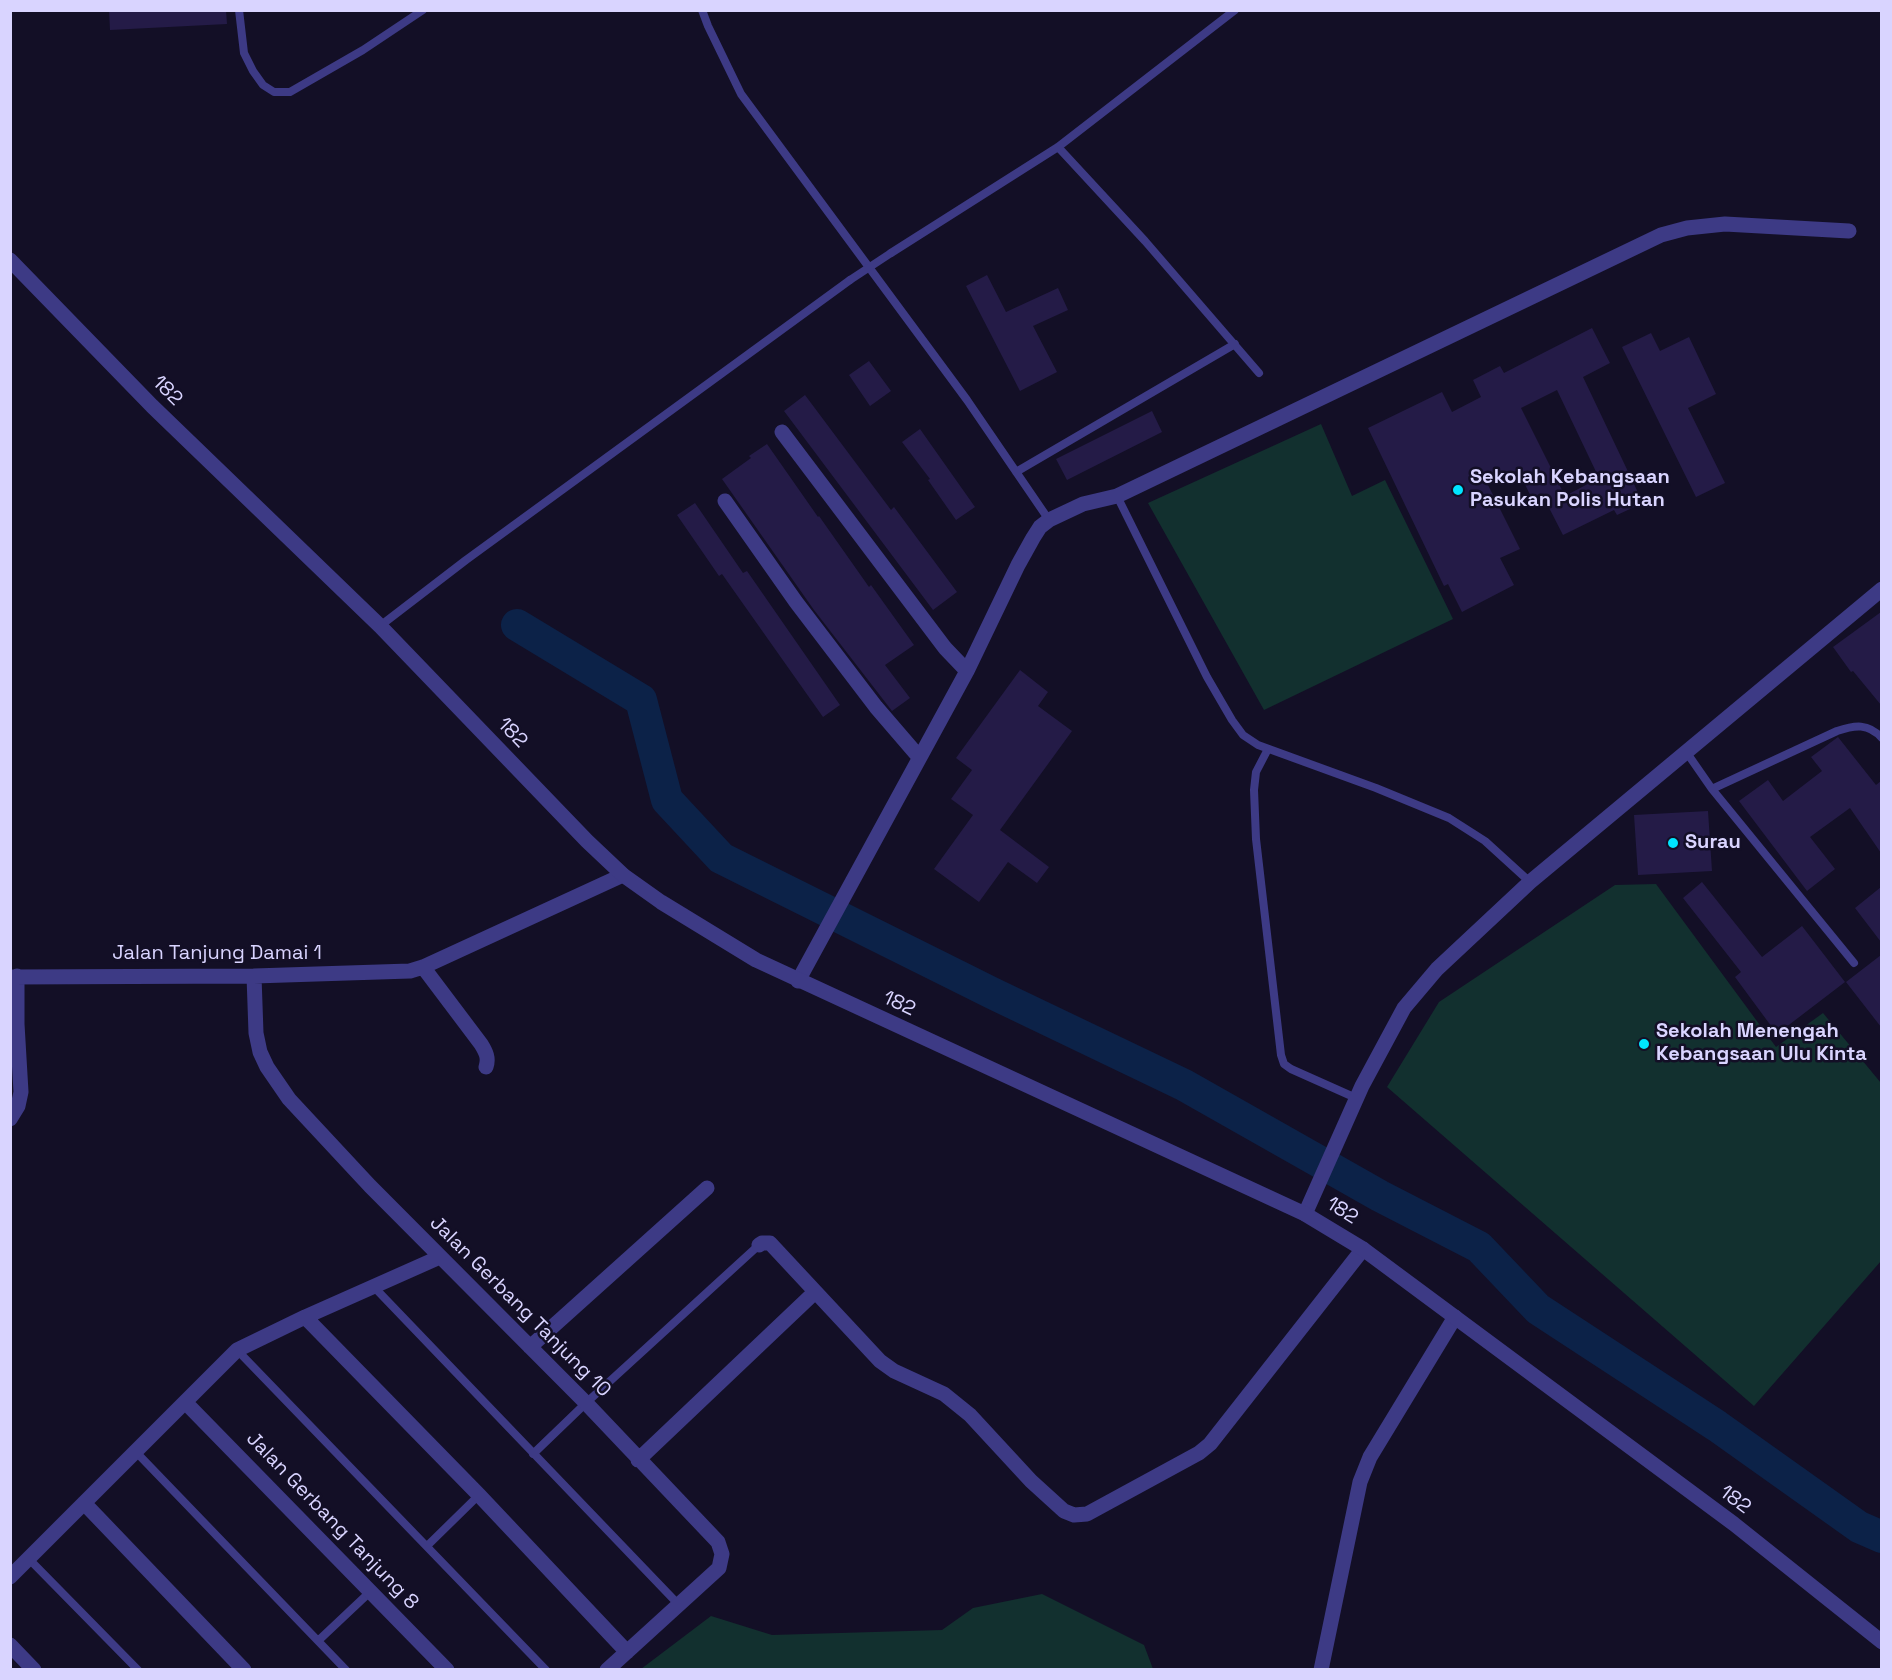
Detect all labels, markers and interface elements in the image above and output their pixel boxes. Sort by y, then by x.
street label: 182 [147,371,187,411]
place label: Sekolah Kebangsaan Pasukan Polis Hutan [1470,466,1670,513]
marker: Sekolah Kebangsaan Pasukan Polis Hutan [1451,483,1465,497]
street label: 182 [492,713,532,753]
place label: Surau [1685,831,1741,855]
marker: Surau [1666,836,1680,850]
street label: Jalan Tanjung Damai 1 [112,942,322,966]
street label: 182 [879,986,919,1022]
place label: Sekolah Menengah Kebangsaan Ulu Kinta [1656,1020,1867,1067]
marker: Sekolah Menengah Kebangsaan Ulu Kinta [1637,1037,1651,1051]
street label: 182 [1322,1192,1362,1230]
street label: Jalan Gerbang Tanjung 10 [424,1211,616,1403]
street label: Jalan Gerbang Tanjung 8 [241,1427,423,1615]
street label: 182 [1715,1481,1755,1519]

